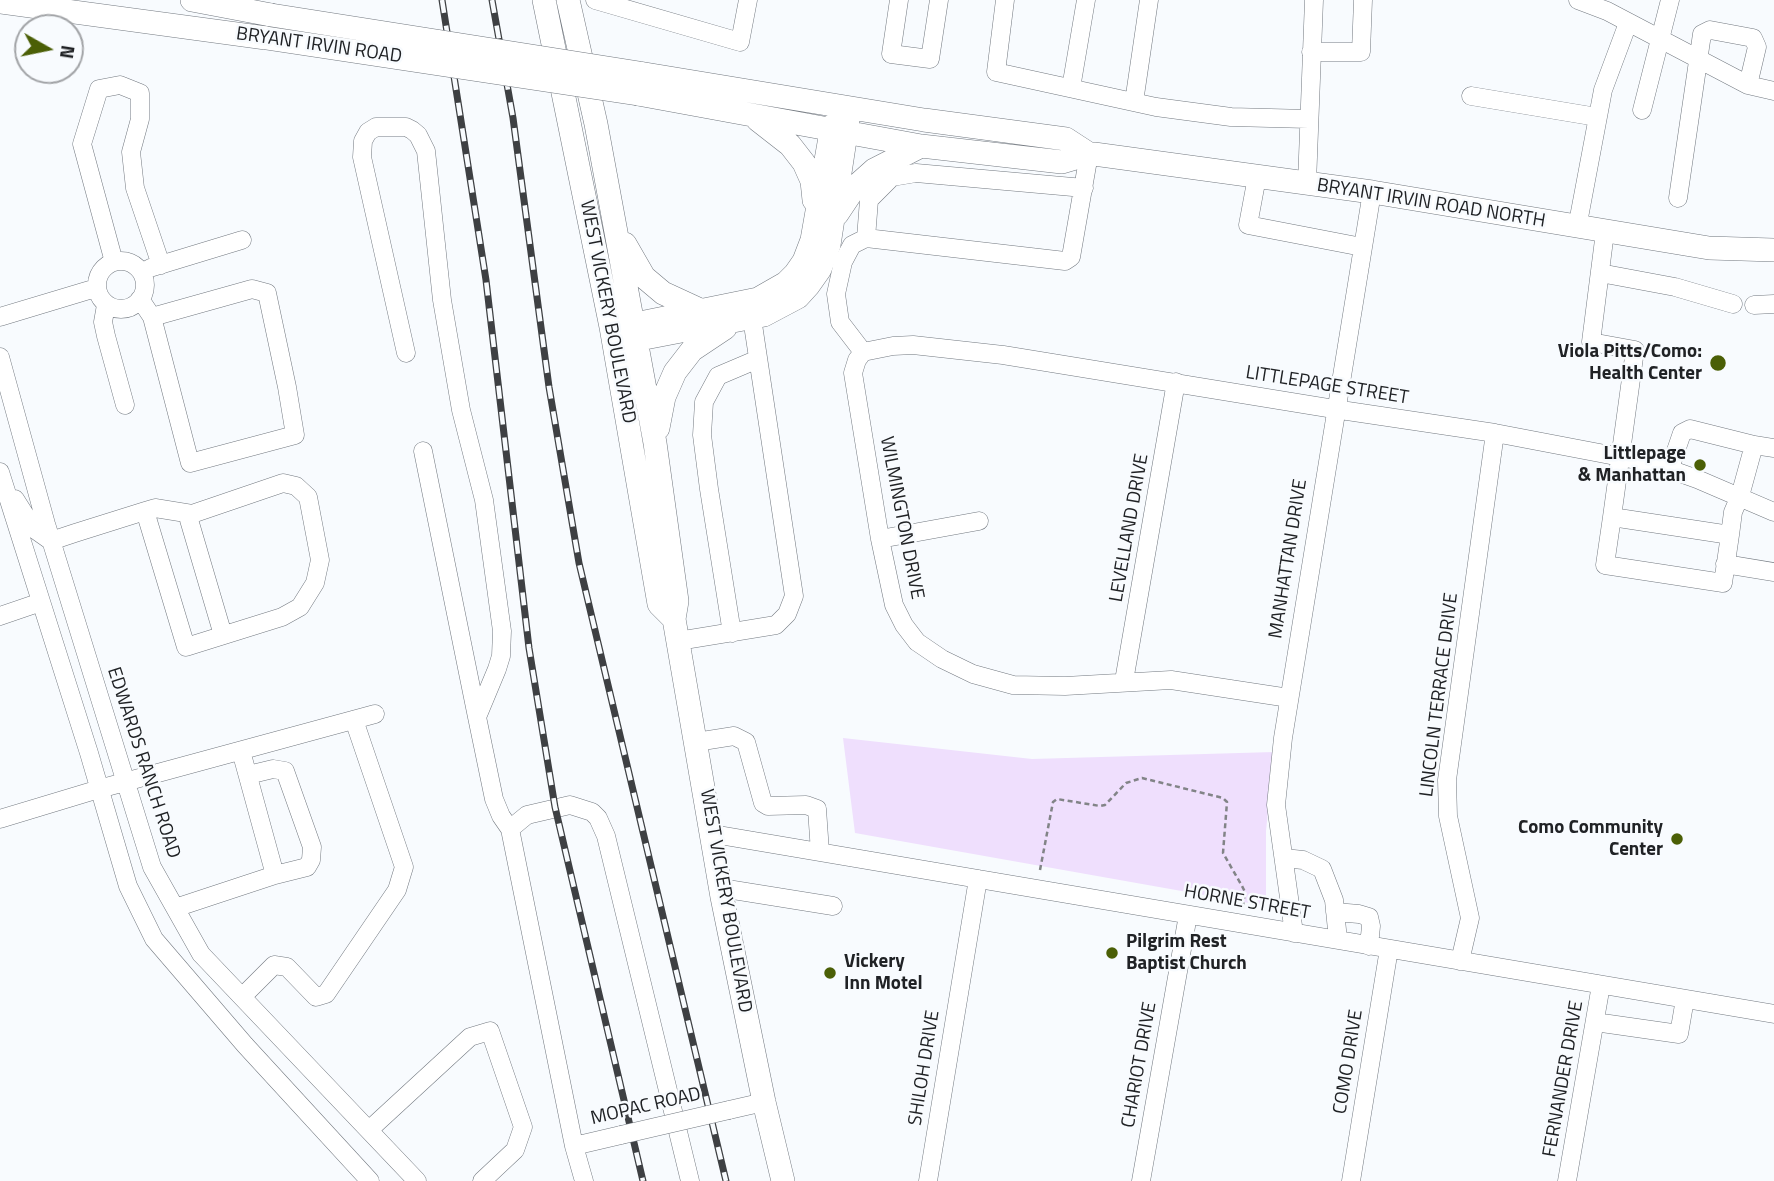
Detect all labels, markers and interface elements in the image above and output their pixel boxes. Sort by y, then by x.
north arrow [14,14,84,84]
street label: BRYANT IRVIN ROAD [235,23,403,69]
text: N [53,43,84,61]
street label: BRYANT IRVIN ROAD NORTH [1315,175,1547,233]
street label: WEST VICKERY BOULEVARD [574,199,640,425]
place label: Viola Pitts/Como: Health Center [1558,341,1702,385]
marker: Viola Pitts/Como: Health Center [1708,353,1728,373]
street label: LITTLEPAGE STREET [1244,362,1410,410]
street label: WILMINGTON DRIVE [874,435,928,601]
place label: Littlepage & Manhattan [1578,443,1686,487]
street label: LEVELLAND DRIVE [1106,452,1154,604]
marker: Littlepage & Manhattan [1692,457,1708,473]
street label: MANHATTAN DRIVE [1265,478,1313,640]
street label: LINCOLN TERRACE DRIVE [1416,592,1464,798]
street label: EDWARDS RANCH ROAD [101,665,185,861]
street label: WEST VICKERY BOULEVARD [694,787,756,1015]
place label: Como Community Center [1518,817,1663,861]
marker: Como Community Center [1669,831,1685,847]
street label: HORNE STREET [1182,881,1312,925]
place label: Pilgrim Rest Baptist Church [1126,931,1247,975]
marker: Pilgrim Rest Baptist Church [1104,945,1120,961]
place label: Vickery Inn Motel [844,951,923,995]
marker: Vickery Inn Motel [822,965,838,981]
street label: FERNANDER DRIVE [1539,999,1589,1159]
street label: CHARIOT DRIVE [1118,1000,1162,1130]
street label: COMO DRIVE [1329,1008,1369,1116]
street label: SHILOH DRIVE [905,1009,945,1127]
street label: MOPAC ROAD [589,1083,703,1131]

